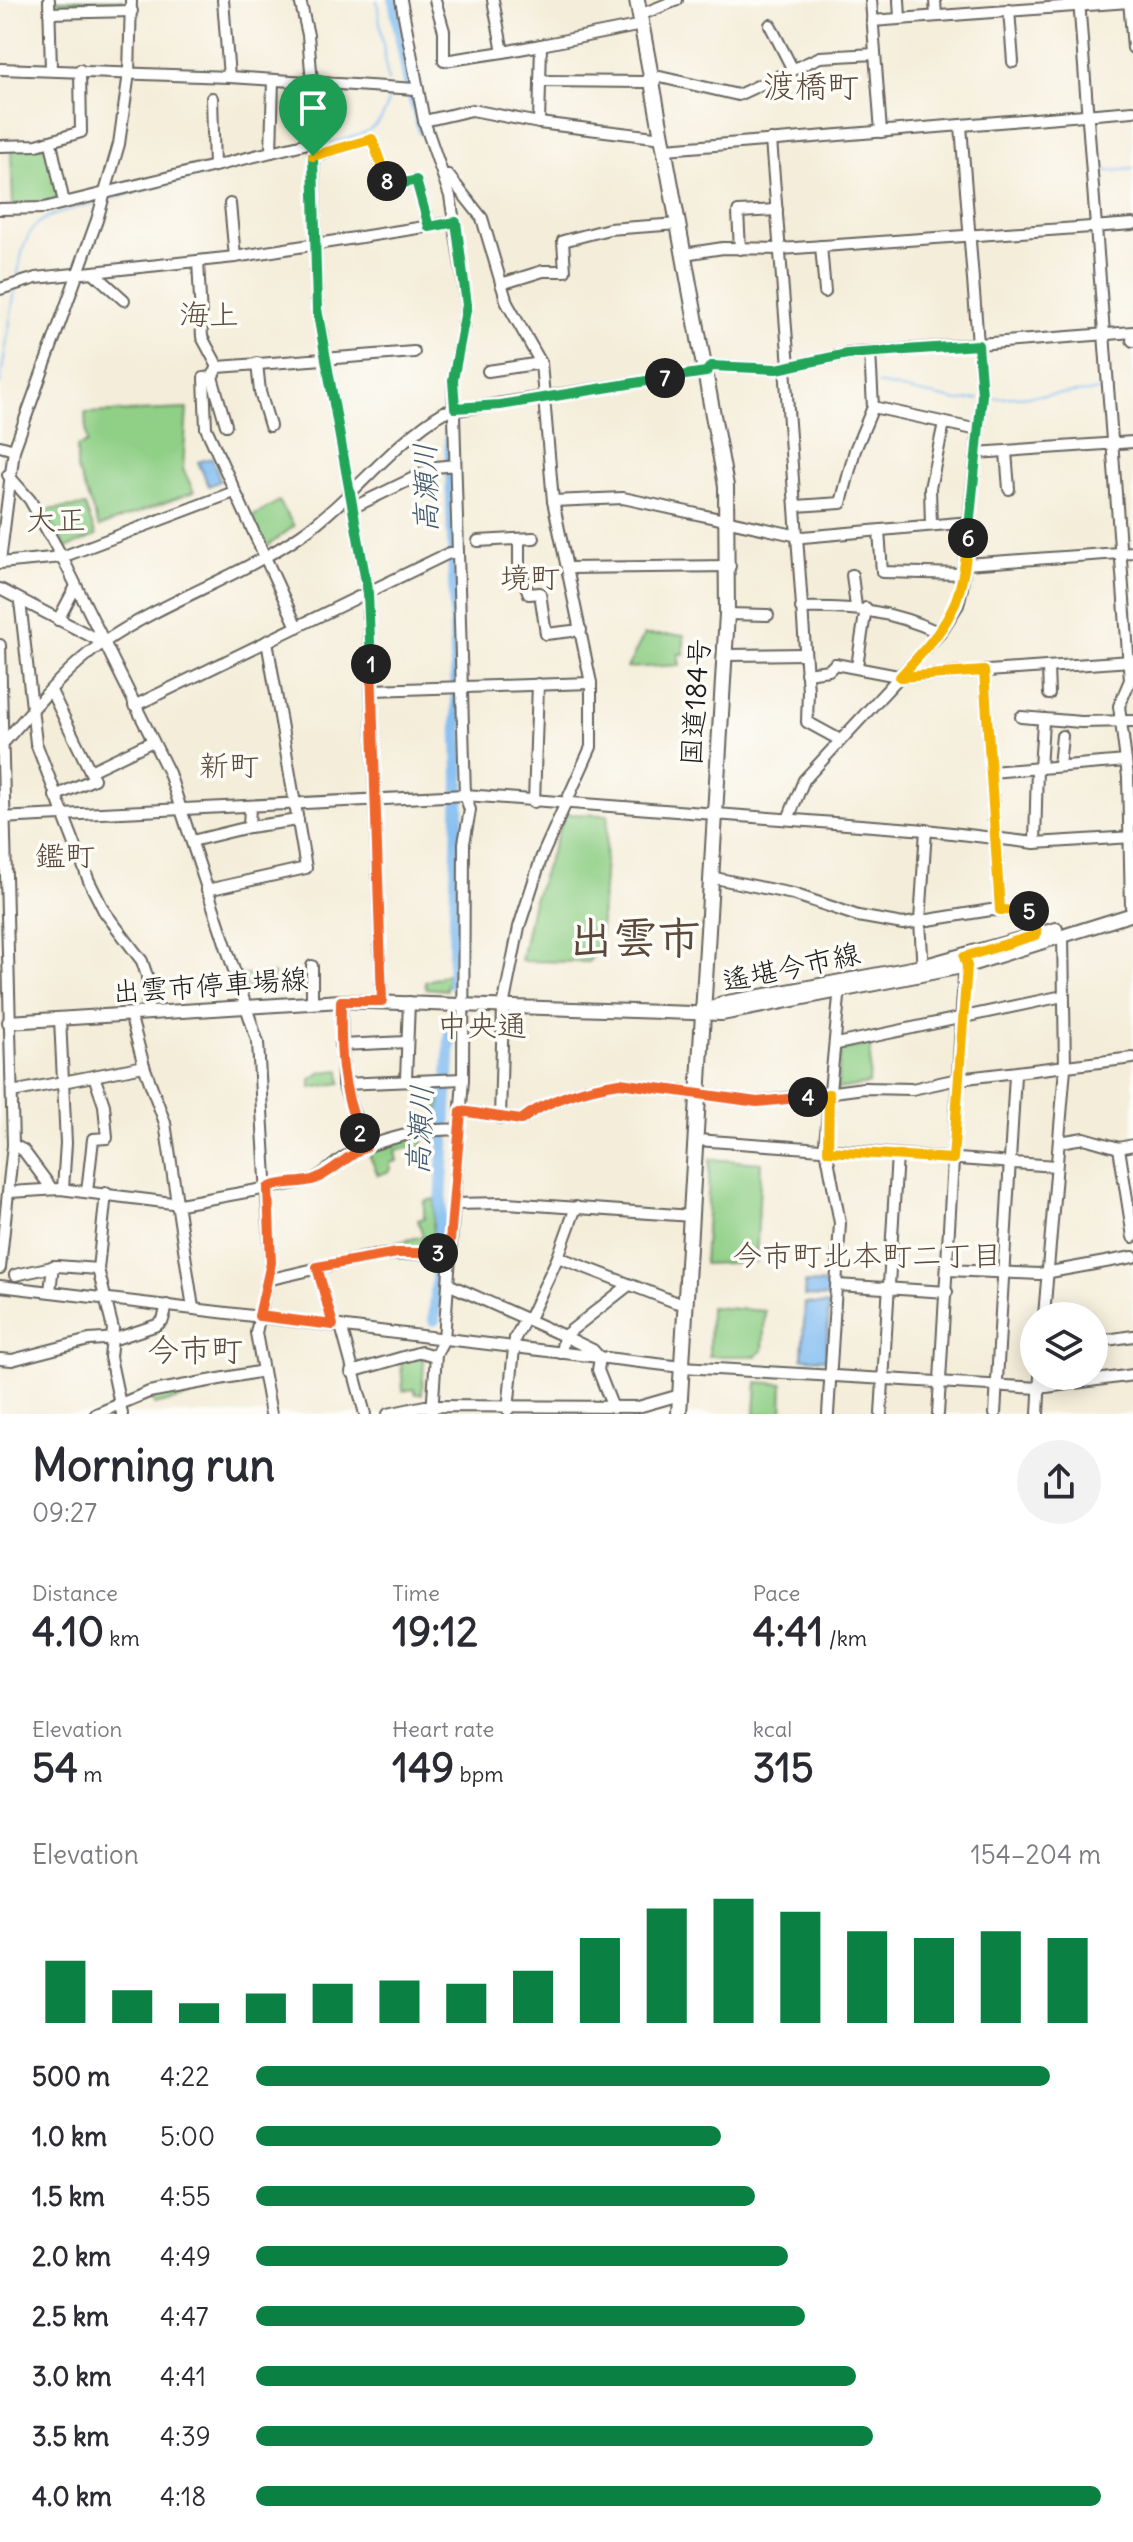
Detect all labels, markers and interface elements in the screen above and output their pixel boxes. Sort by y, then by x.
district label: 渡橋町 [763,65,859,106]
pin [279,74,347,156]
icon: arrive [291,86,335,130]
pin: 8 [367,161,407,201]
text: 8 [381,167,393,195]
district label: 海上 [179,295,239,333]
pin: 7 [645,358,685,398]
text: 7 [660,364,670,392]
water label: 高瀬川 [405,443,445,533]
district label: 大正 [26,500,86,538]
pin: 6 [948,518,988,558]
text: 6 [962,524,974,552]
district label: 境町 [500,558,560,596]
street label: 国道184号 [673,637,717,767]
pin: 1 [351,644,391,684]
text: 1 [367,650,375,678]
district label: 新町 [199,746,259,784]
district label: 鑑町 [35,836,95,874]
pin: 5 [1009,891,1049,931]
text: 5 [1023,897,1035,925]
district label: 出雲市 [569,910,701,965]
street label: 遙堪今市線 [719,935,863,999]
street label: 出雲市停車場線 [111,960,309,1010]
district label: 中央通 [437,1006,527,1044]
pin: 4 [788,1077,828,1117]
text: 4 [802,1083,814,1111]
water label: 高瀬川 [398,1084,440,1176]
pin: 2 [340,1113,380,1153]
text: 2 [354,1119,366,1147]
pin: 3 [418,1233,458,1273]
district label: 今市町北本町二丁目 [732,1236,1002,1274]
text: 3 [432,1239,444,1267]
map controls [1020,1302,1108,1390]
button: layers [1020,1302,1108,1390]
district label: 今市町 [147,1329,243,1370]
text: Morning run [32,1438,275,1493]
button: share [1017,1440,1101,1524]
text: 09:27 [32,1496,97,1529]
text: Distance [32,1579,118,1607]
text: Time [392,1579,440,1607]
text: Pace [753,1579,800,1607]
text: 4.10 [32,1607,104,1657]
text: 19:12 [392,1607,478,1657]
text: 4:41 [753,1607,823,1657]
text: km [104,1624,140,1652]
text: /km [823,1624,867,1652]
text: Elevation [32,1715,122,1743]
text: Heart rate [392,1715,494,1743]
text: kcal [753,1715,792,1743]
text: 54 [32,1743,78,1793]
text: 149 [392,1743,454,1793]
text: 315 [753,1743,814,1793]
text: m [78,1760,103,1788]
text: bpm [454,1760,504,1788]
text: Elevation [32,1838,139,1871]
text: 154–204 m [971,1838,1101,1871]
text: 500 m [32,2060,110,2093]
text: 4:22 [160,2060,209,2093]
text: 1.0 km [32,2120,107,2153]
text: 5:00 [160,2120,215,2153]
text: 1.5 km [32,2180,105,2213]
text: 4:55 [160,2180,211,2213]
text: 2.0 km [32,2240,111,2273]
text: 4:49 [160,2240,211,2273]
text: 2.5 km [32,2300,109,2333]
text: 4:47 [160,2300,208,2333]
text: 3.0 km [32,2360,112,2393]
text: 4:41 [160,2360,206,2393]
text: 3.5 km [32,2420,109,2453]
text: 4:39 [160,2420,211,2453]
text: 4.0 km [32,2480,112,2513]
text: 4:18 [160,2480,206,2513]

